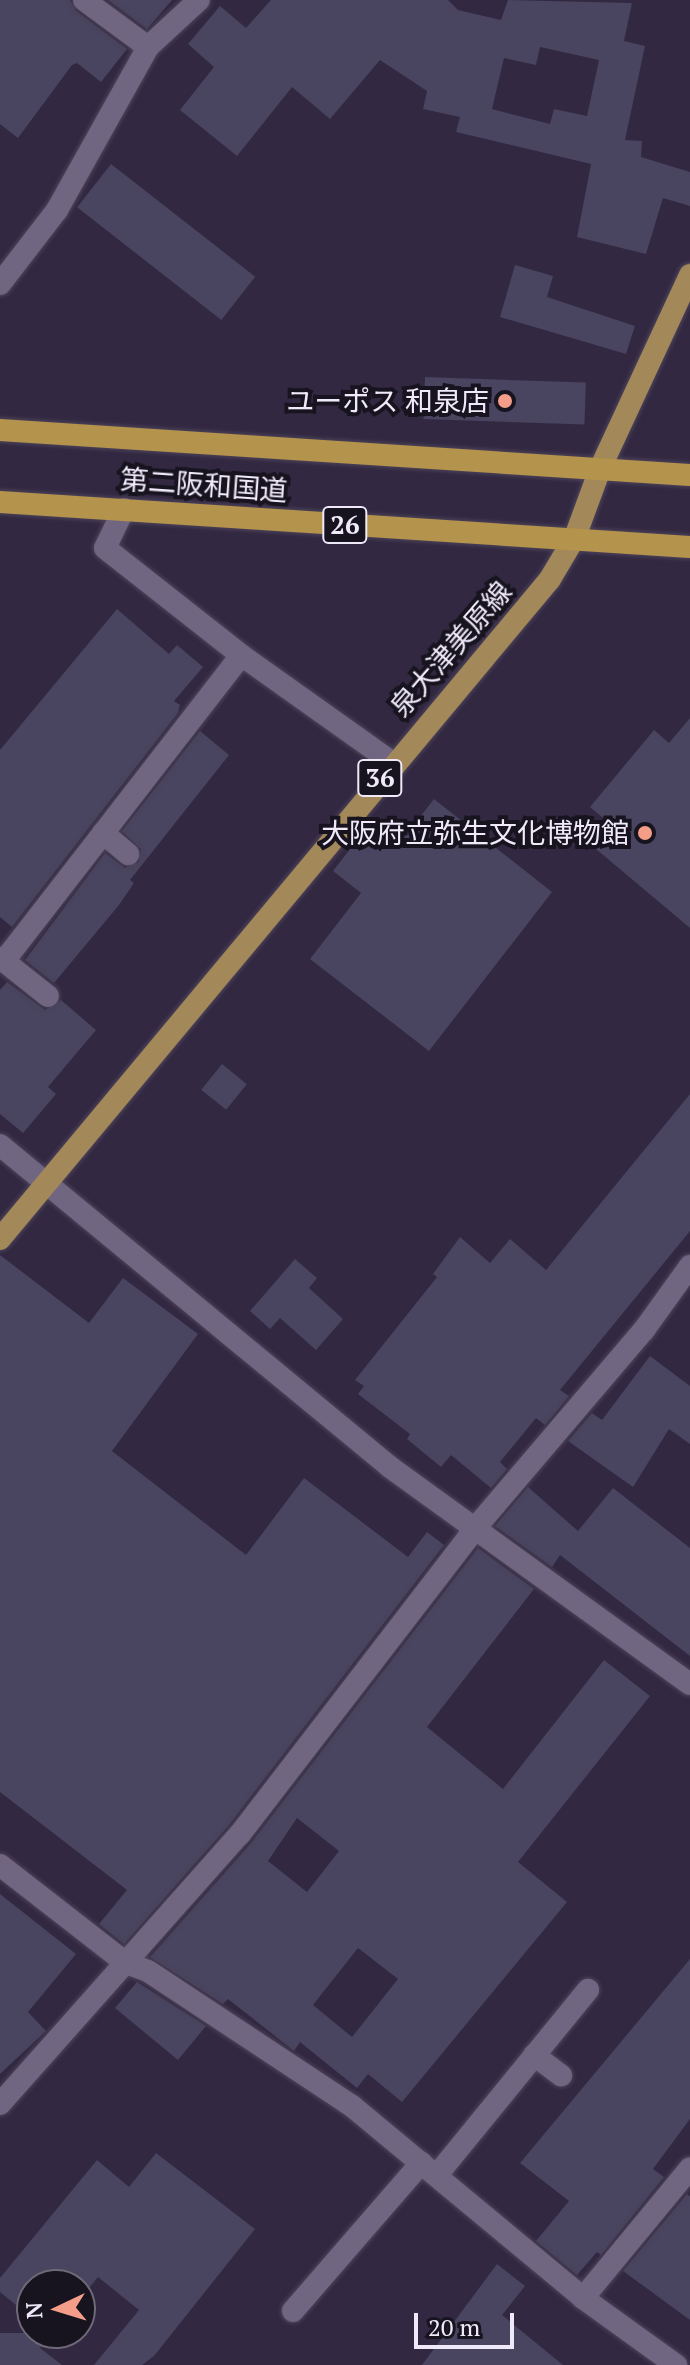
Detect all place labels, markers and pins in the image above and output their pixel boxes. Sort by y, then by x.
place label: ユーポス 和泉店 [286,384,489,418]
marker: ユーポス 和泉店 [496,392,514,410]
place label: 大阪府立弥生文化博物館 [321,816,629,850]
marker: 大阪府立弥生文化博物館 [636,824,654,842]

